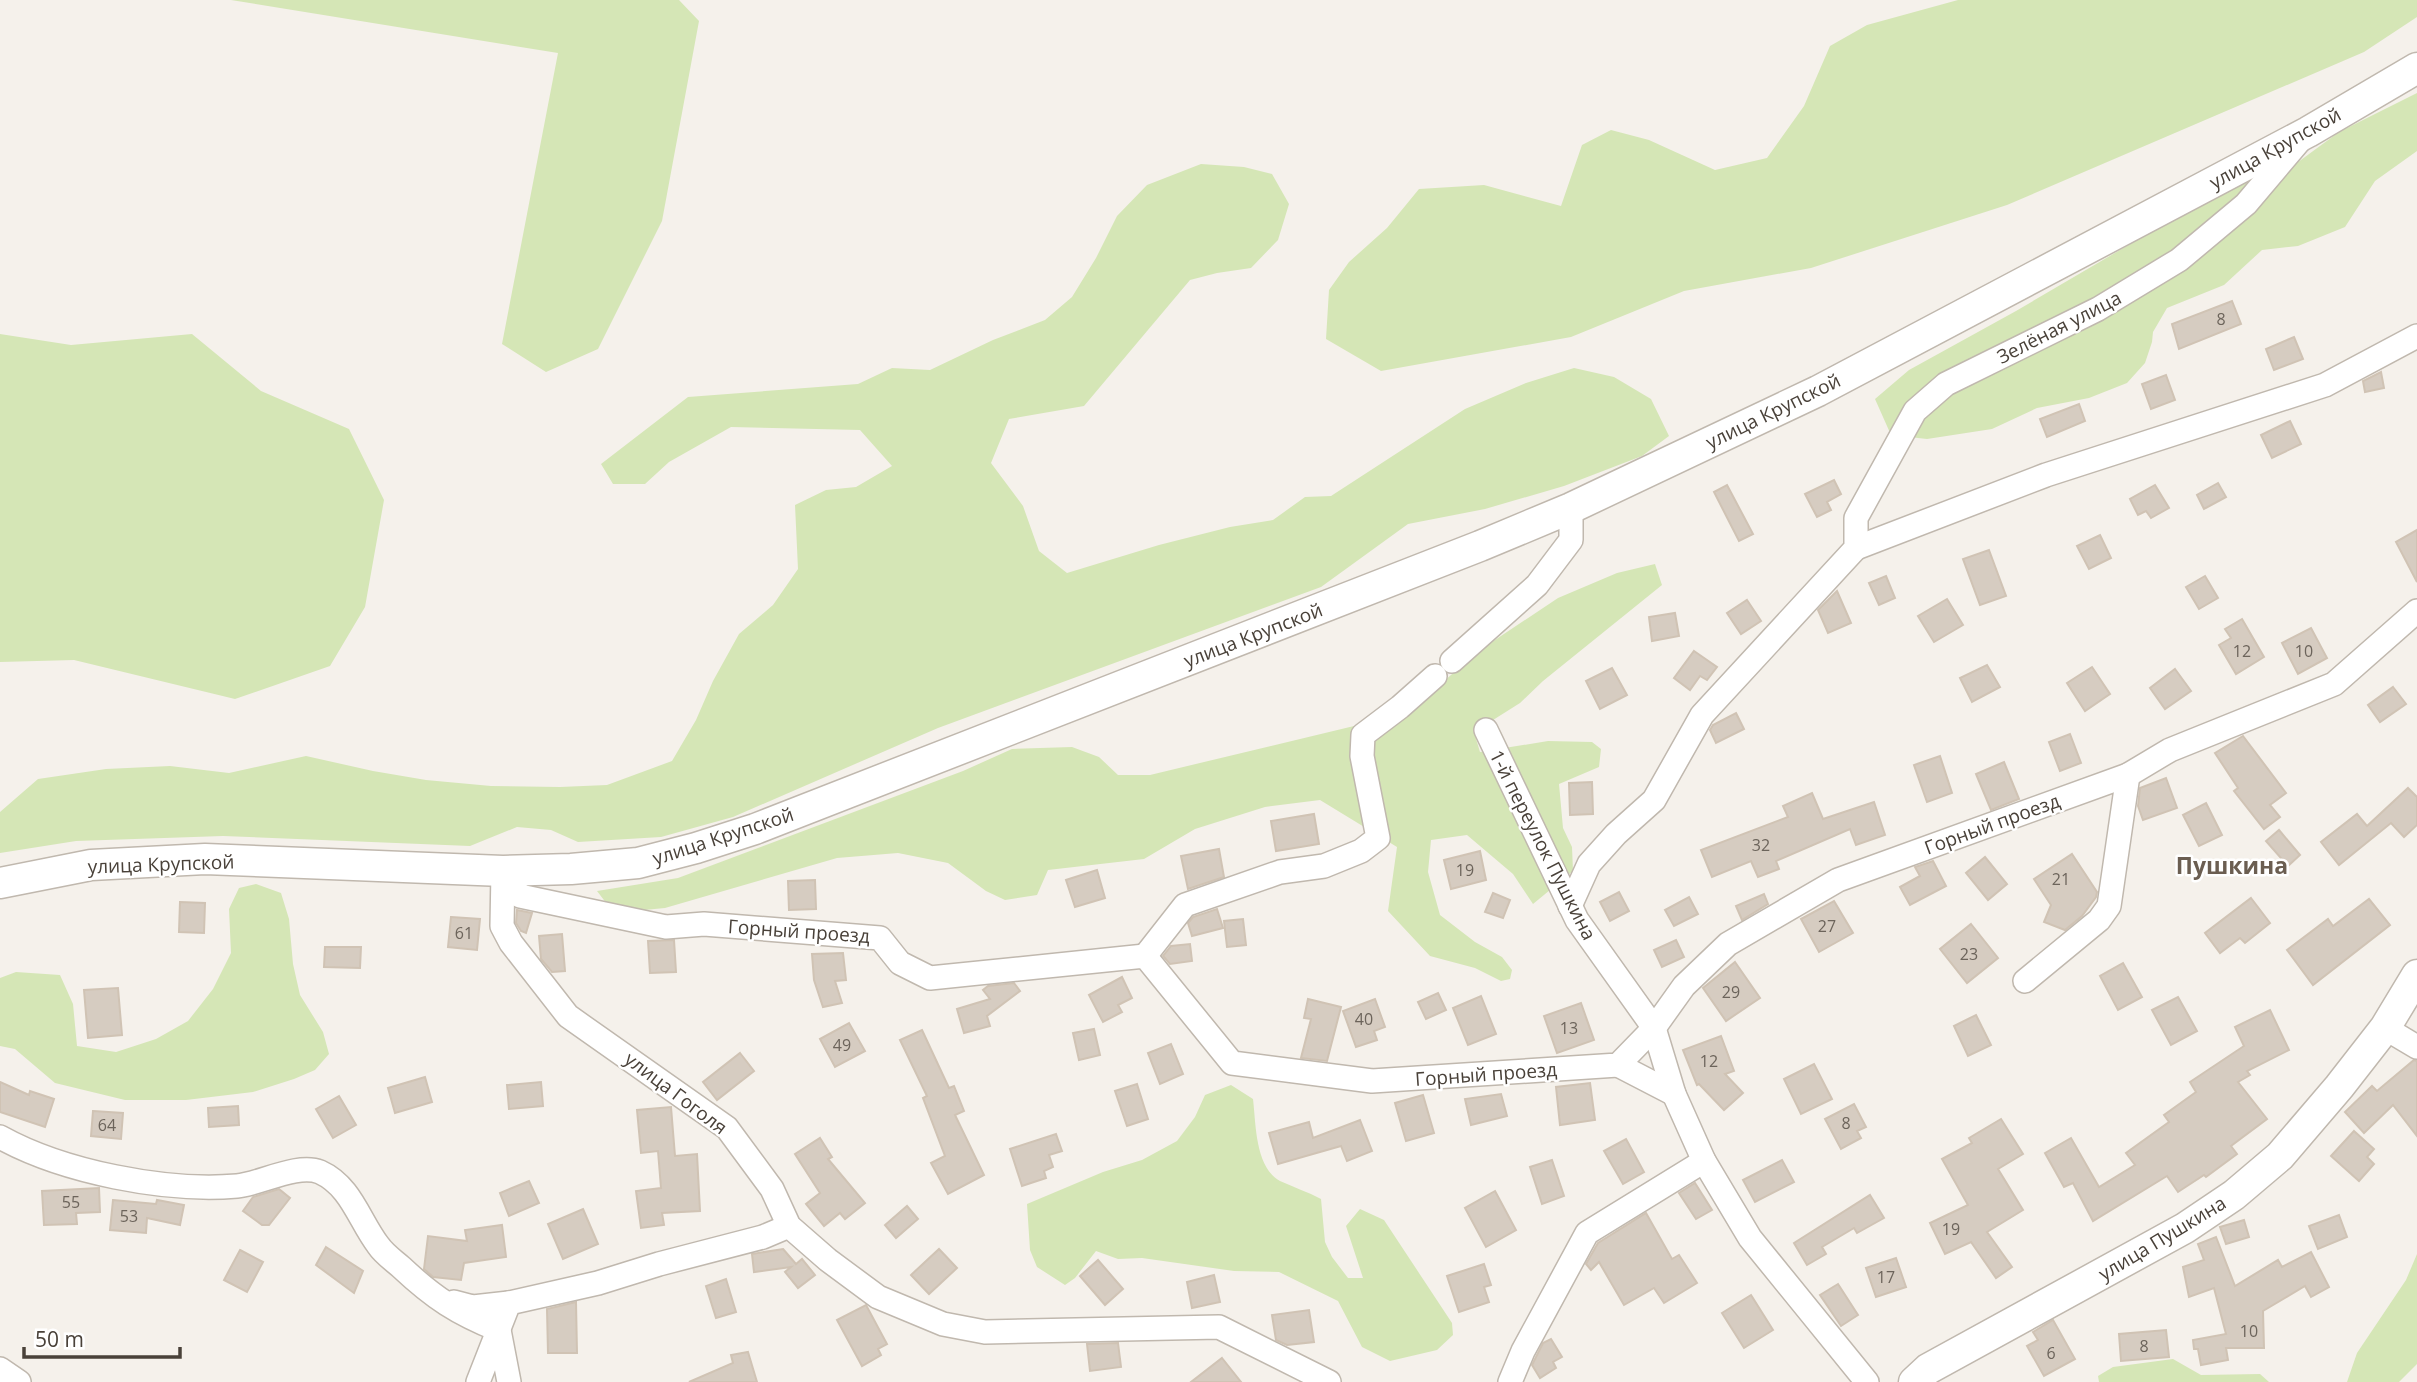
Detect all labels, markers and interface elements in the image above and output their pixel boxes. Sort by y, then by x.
street label: улица Крупской [2205,101,2345,195]
street label: Зелёная улица [1992,284,2126,370]
house number: 8 [2216,308,2226,330]
street label: улица Крупской [1701,367,1845,455]
street label: улица Крупской [1180,597,1326,673]
house number: 12 [2233,640,2251,662]
house number: 10 [2295,640,2313,662]
street label: 1-й переулок Пушкина [1484,746,1602,944]
street label: Горный проезд [1921,787,2063,861]
street label: улица Крупской [649,801,797,871]
house number: 32 [1752,834,1770,856]
street label: улица Крупской [87,848,235,880]
district label: Пушкина [2176,849,2288,881]
house number: 19 [1456,859,1474,881]
house number: 21 [2052,868,2070,890]
street label: Горный проезд [727,913,871,949]
house number: 27 [1818,915,1836,937]
house number: 61 [455,922,473,944]
house number: 23 [1960,943,1978,965]
house number: 29 [1722,981,1740,1003]
house number: 40 [1355,1008,1373,1030]
house number: 13 [1560,1017,1578,1039]
house number: 49 [833,1034,851,1056]
street label: улица Гоголя [619,1046,733,1140]
house number: 12 [1700,1050,1718,1072]
street label: Горный проезд [1414,1056,1558,1092]
house number: 8 [1841,1112,1851,1134]
house number: 64 [98,1114,116,1136]
street label: улица Пушкина [2093,1190,2231,1286]
house number: 55 [62,1191,80,1213]
house number: 53 [120,1205,138,1227]
house number: 19 [1942,1218,1960,1240]
house number: 17 [1877,1266,1895,1288]
scale bar [24,1316,180,1360]
house number: 10 [2240,1320,2258,1342]
text: 50 m [35,1325,84,1353]
house number: 8 [2139,1335,2149,1357]
house number: 6 [2046,1342,2056,1364]

